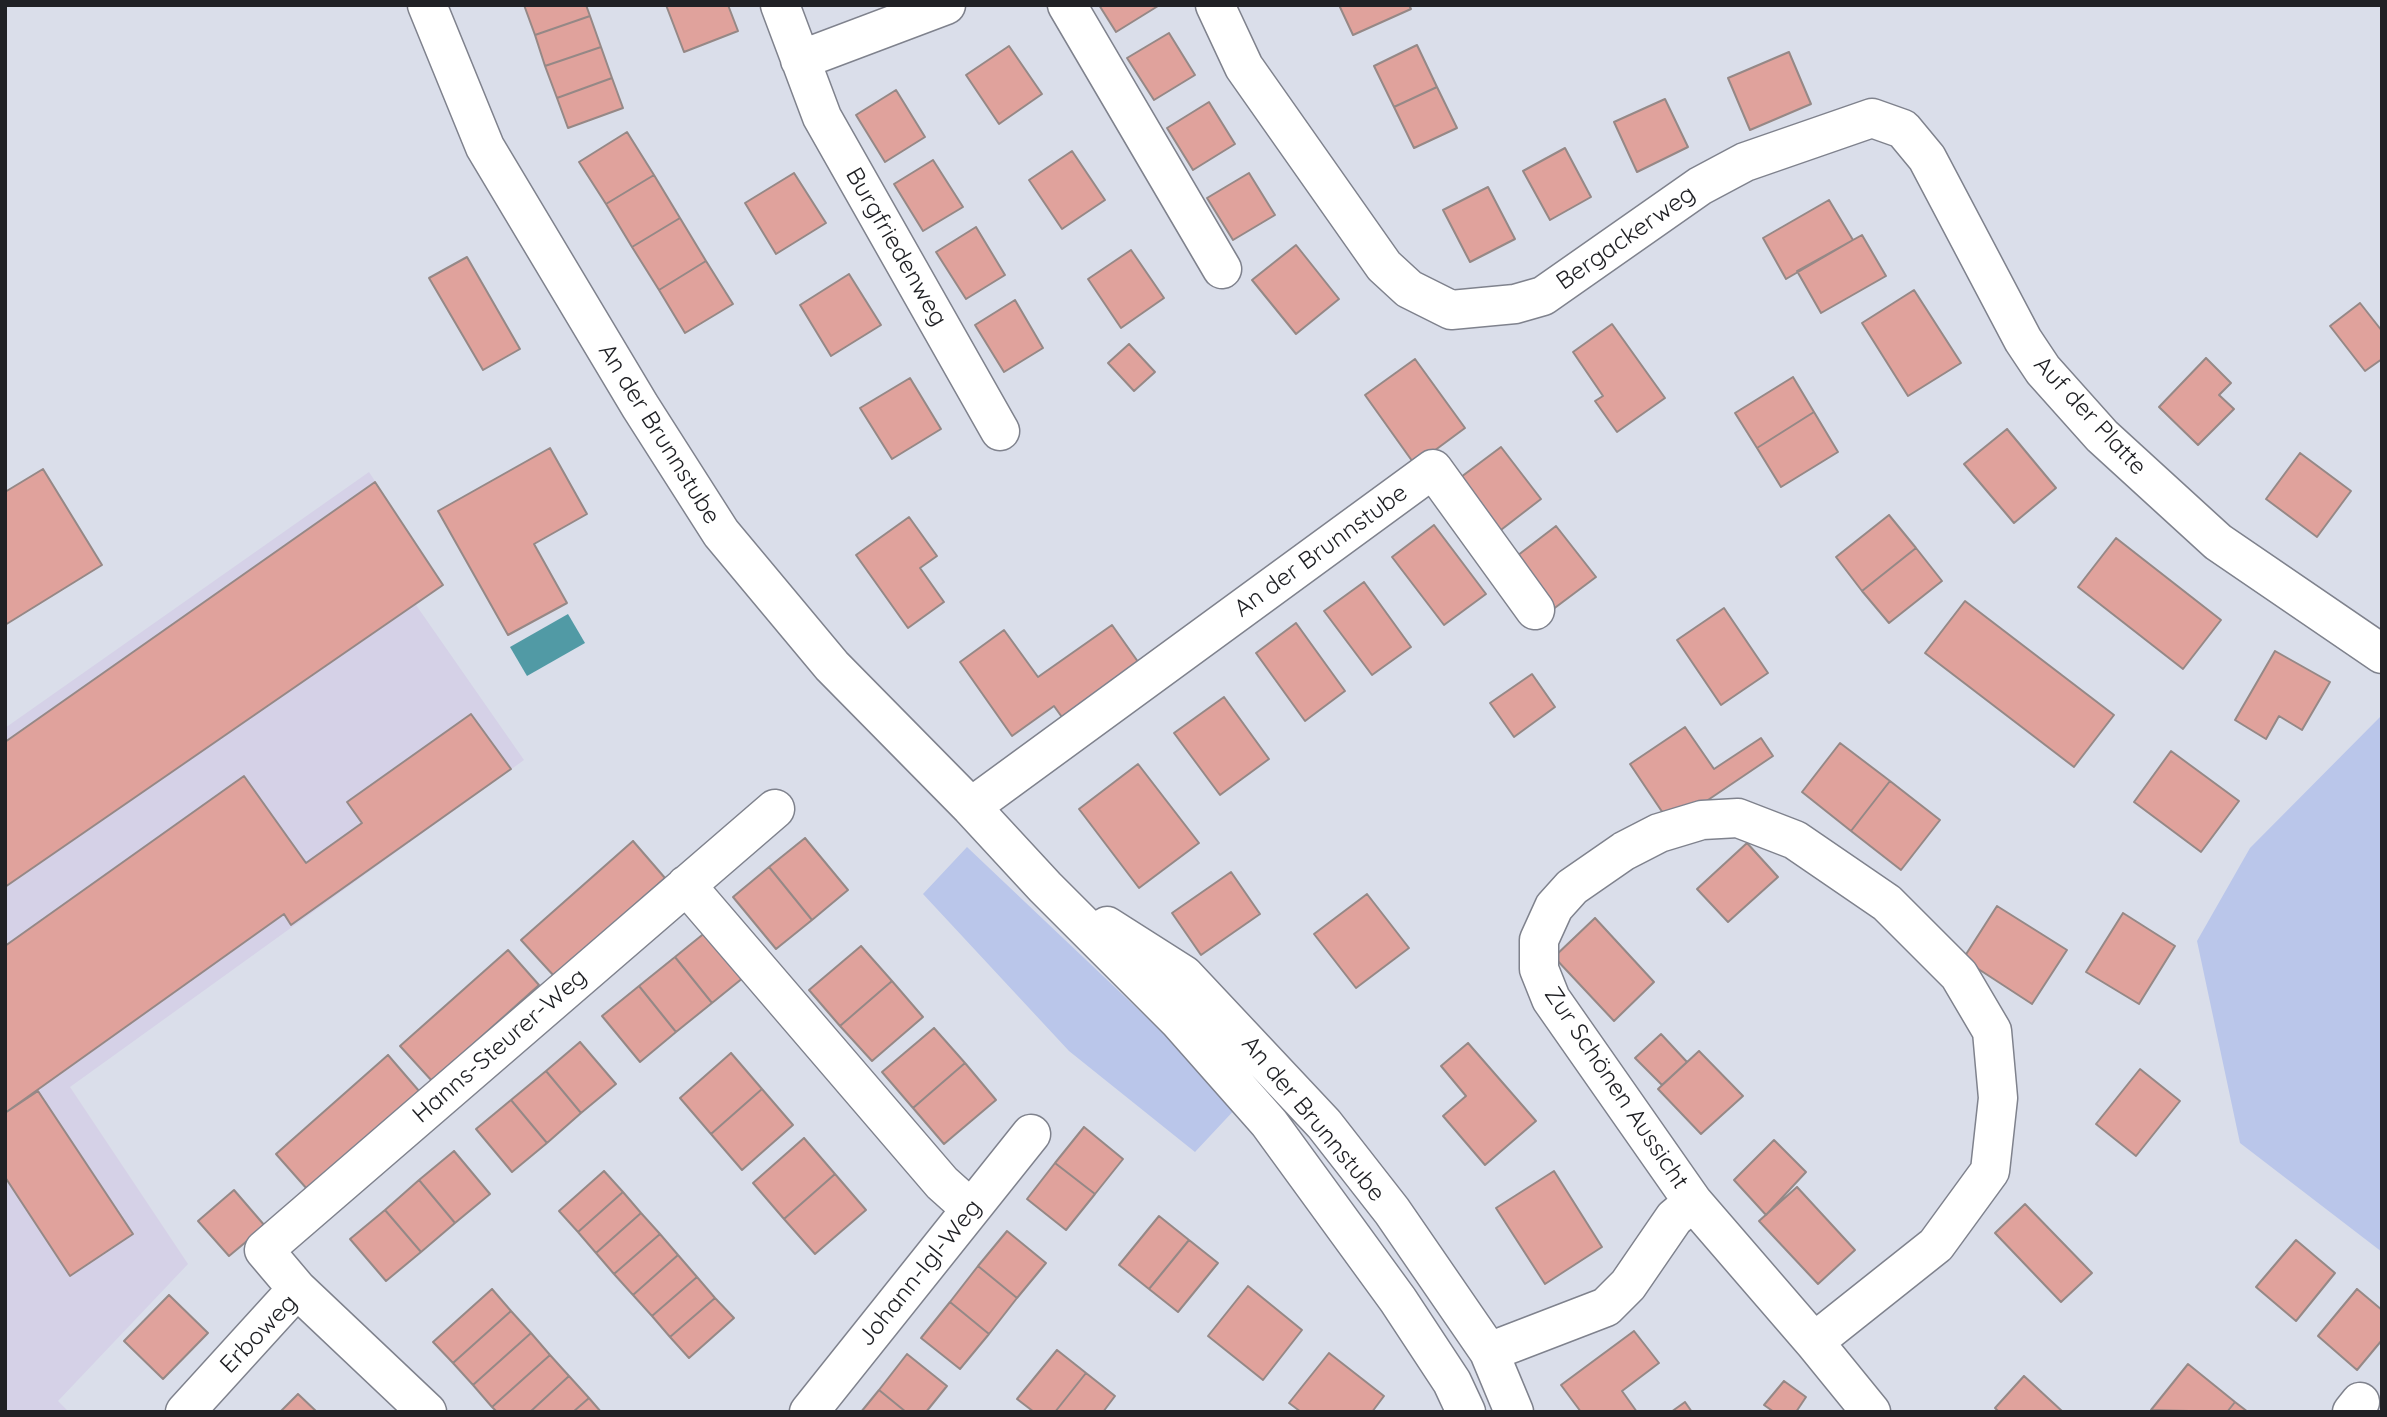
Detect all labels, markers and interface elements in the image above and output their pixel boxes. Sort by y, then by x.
street label: Burgfriedenweg [839,163,953,331]
street label: Bergackerweg [1551,180,1701,296]
street label: An der Brunnstube [592,338,726,530]
street label: Auf der Platte [2028,351,2152,481]
street label: An der Brunnstube [1229,478,1413,624]
street label: Hanns-Steurer-Weg [407,963,593,1129]
street label: Zur Schönen Aussicht [1538,982,1694,1194]
street label: An der Brunnstube [1235,1030,1391,1208]
street label: Johann-Igl-Weg [852,1194,988,1352]
street label: Erboweg [214,1289,304,1379]

